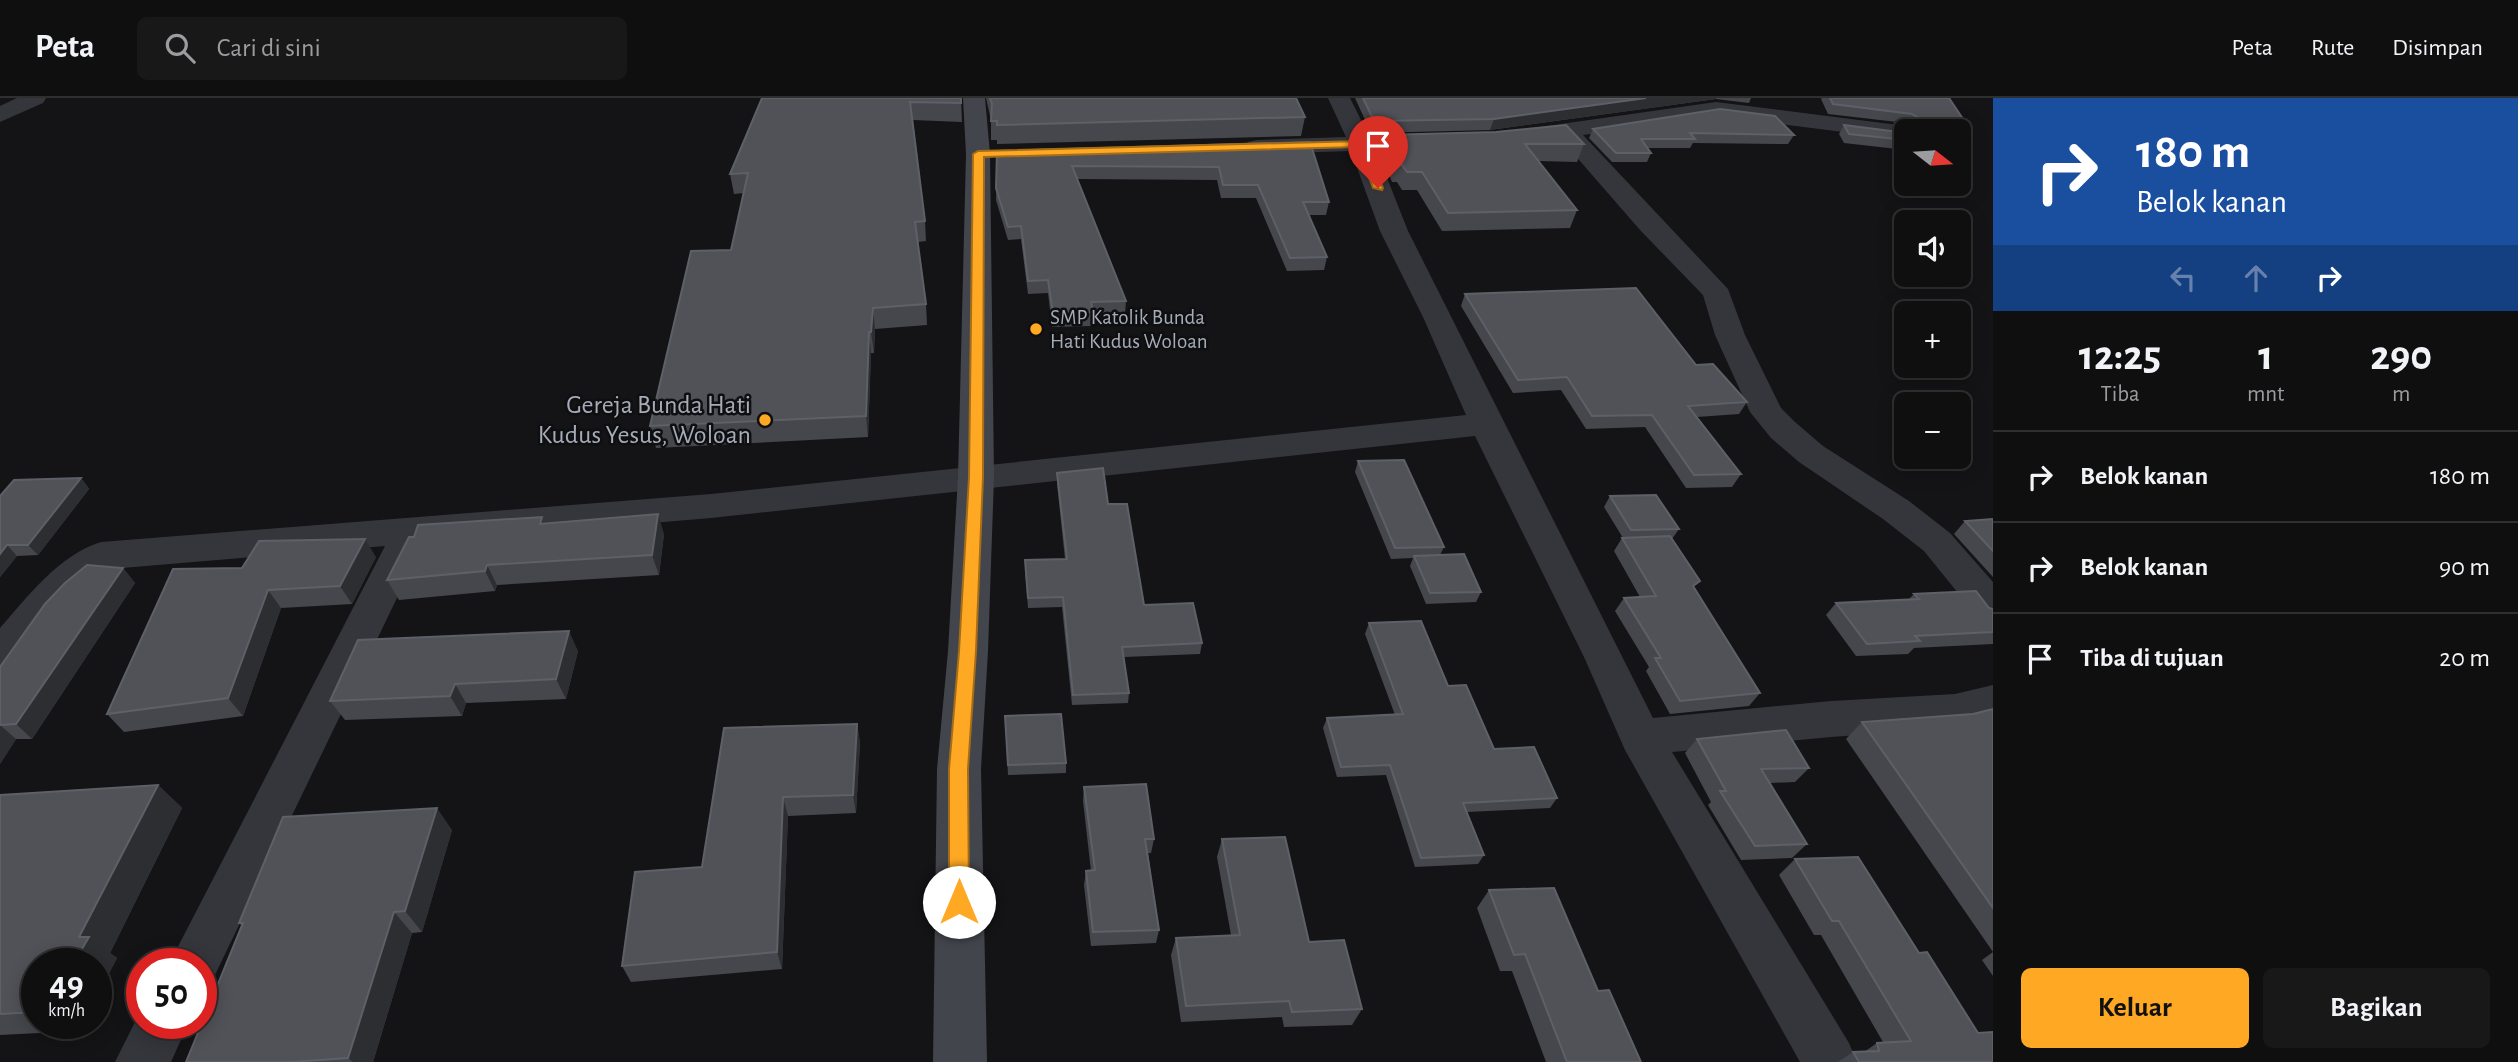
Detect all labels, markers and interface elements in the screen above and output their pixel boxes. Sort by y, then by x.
search box [137,17,627,80]
icon: search [161,29,199,67]
text: Peta [35,31,95,64]
text: Cari di sini [217,35,321,61]
text: Peta [2232,36,2273,60]
text: Rute [2311,36,2354,60]
text: Disimpan [2392,36,2483,60]
pin [1348,116,1408,188]
north arrow [1894,119,1970,196]
map controls [1894,119,1971,469]
icon: right [2021,126,2112,217]
icon: arrive [1359,127,1397,165]
text: 180 m [2136,128,2250,177]
text: Belok kanan [2136,186,2287,218]
button: sound [1894,210,1971,287]
icon: left [2164,259,2202,297]
icon: ahead [2237,259,2275,297]
icon: right [2310,259,2348,297]
button: + [1894,301,1971,378]
place label: SMP Katolik Bunda Hati Kudus Woloan [1050,307,1208,352]
marker: SMP Katolik Bunda Hati Kudus Woloan [1028,321,1044,337]
text: 12:25 [2079,335,2161,377]
text: 1 [2258,335,2273,377]
text: 290 [2370,335,2432,377]
text: Tiba [2100,383,2140,406]
text: mnt [2247,383,2284,406]
text: m [2392,383,2410,406]
place label: Gereja Bunda Hati Kudus Yesus, Woloan [538,392,751,448]
button: − [1894,392,1971,469]
marker: Gereja Bunda Hati Kudus Yesus, Woloan [757,412,773,428]
icon: right [2021,458,2059,496]
text: Belok kanan [2080,463,2208,489]
text: 180 m [2430,463,2490,489]
icon: right [2021,549,2059,587]
text: Belok kanan [2080,554,2208,580]
text: 90 m [2439,554,2490,580]
icon: arrive [2021,640,2059,678]
text: Tiba di tujuan [2080,645,2224,671]
text: 20 m [2439,645,2490,671]
position arrow [922,865,996,939]
speed limit sign: 50 [126,948,217,1039]
text: 49 [49,967,84,1002]
button: Keluar [2021,968,2249,1048]
button: Bagikan [2263,968,2490,1048]
text: km/h [48,1002,85,1020]

